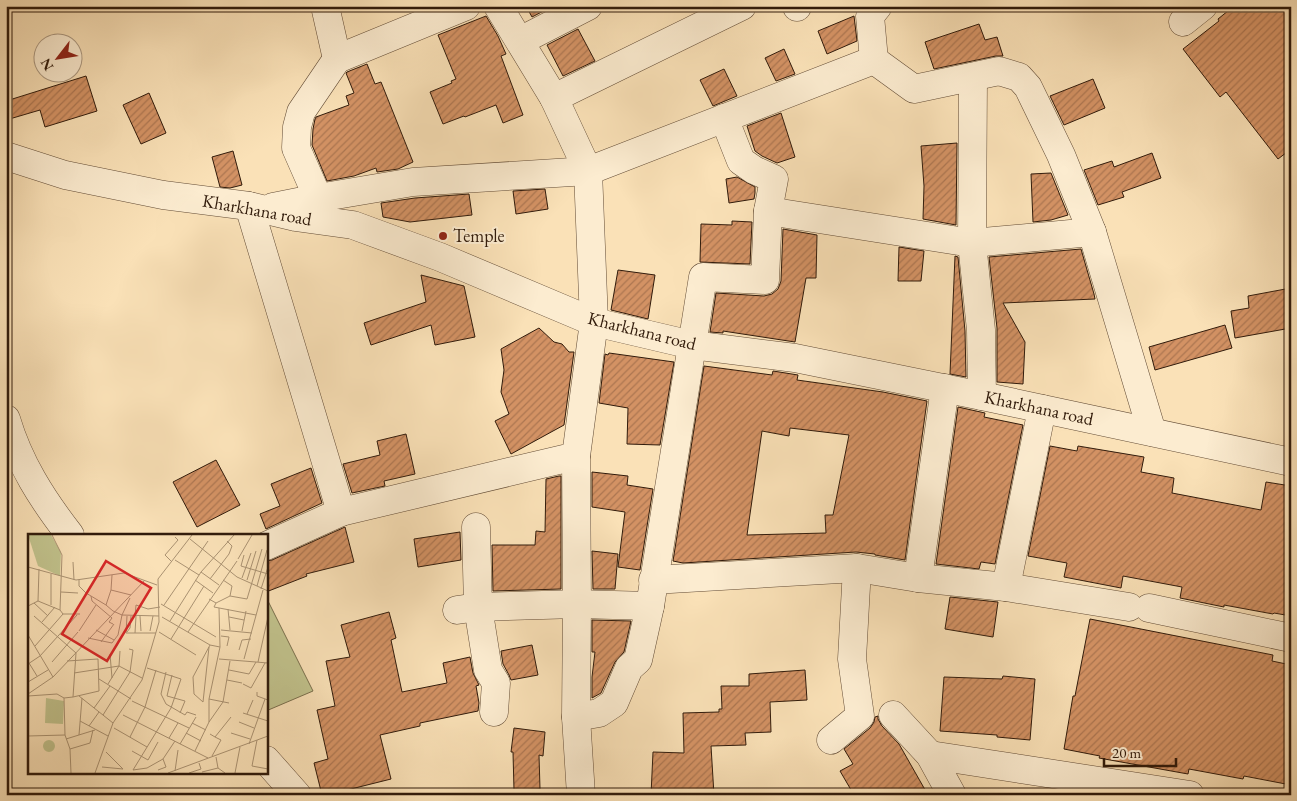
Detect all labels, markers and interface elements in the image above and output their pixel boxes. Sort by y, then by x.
north arrow [32,32,82,82]
text: N [36,55,57,74]
street label: Kharkhana road [201,189,314,231]
place label: Temple [453,224,505,247]
marker: Temple [437,230,449,242]
street label: Kharkhana road [586,306,699,355]
street label: Kharkhana road [983,385,1097,430]
inset map [28,534,268,774]
scale bar [1104,736,1177,768]
text: 20 m [1112,743,1141,762]

